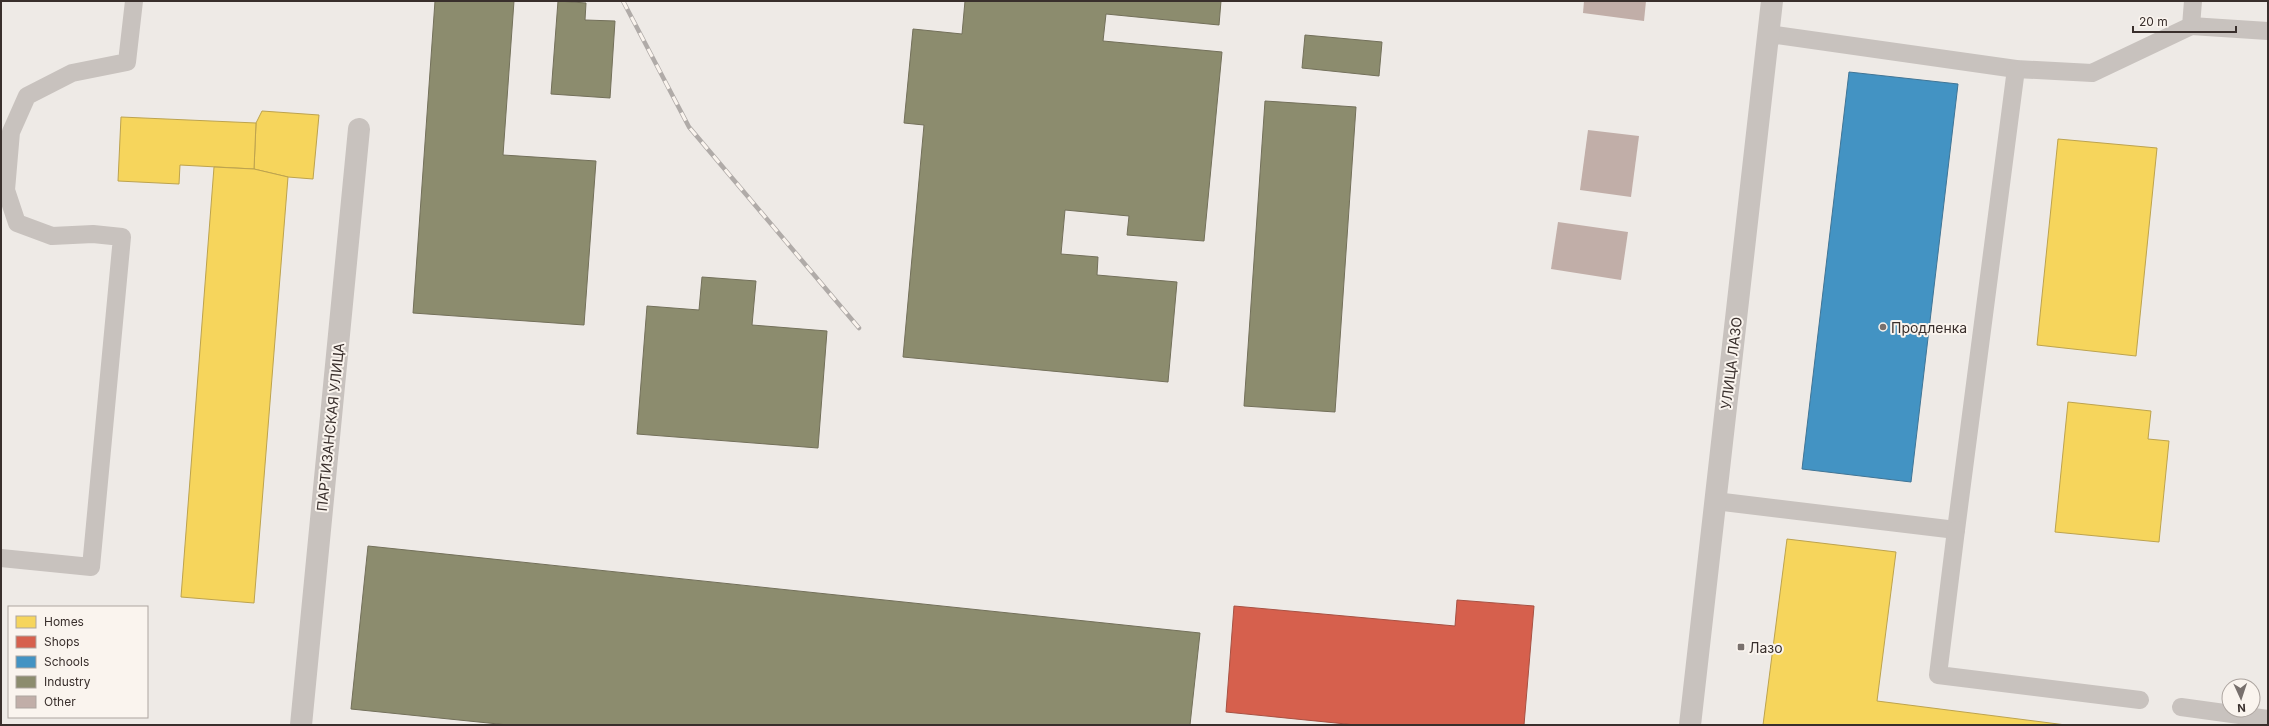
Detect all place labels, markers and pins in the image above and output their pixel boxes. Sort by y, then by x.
place label: Продленка [1891,319,1967,336]
marker: Продленка [1878,322,1888,332]
place label: Лазо [1749,639,1783,656]
marker: Лазо [1736,642,1746,652]

